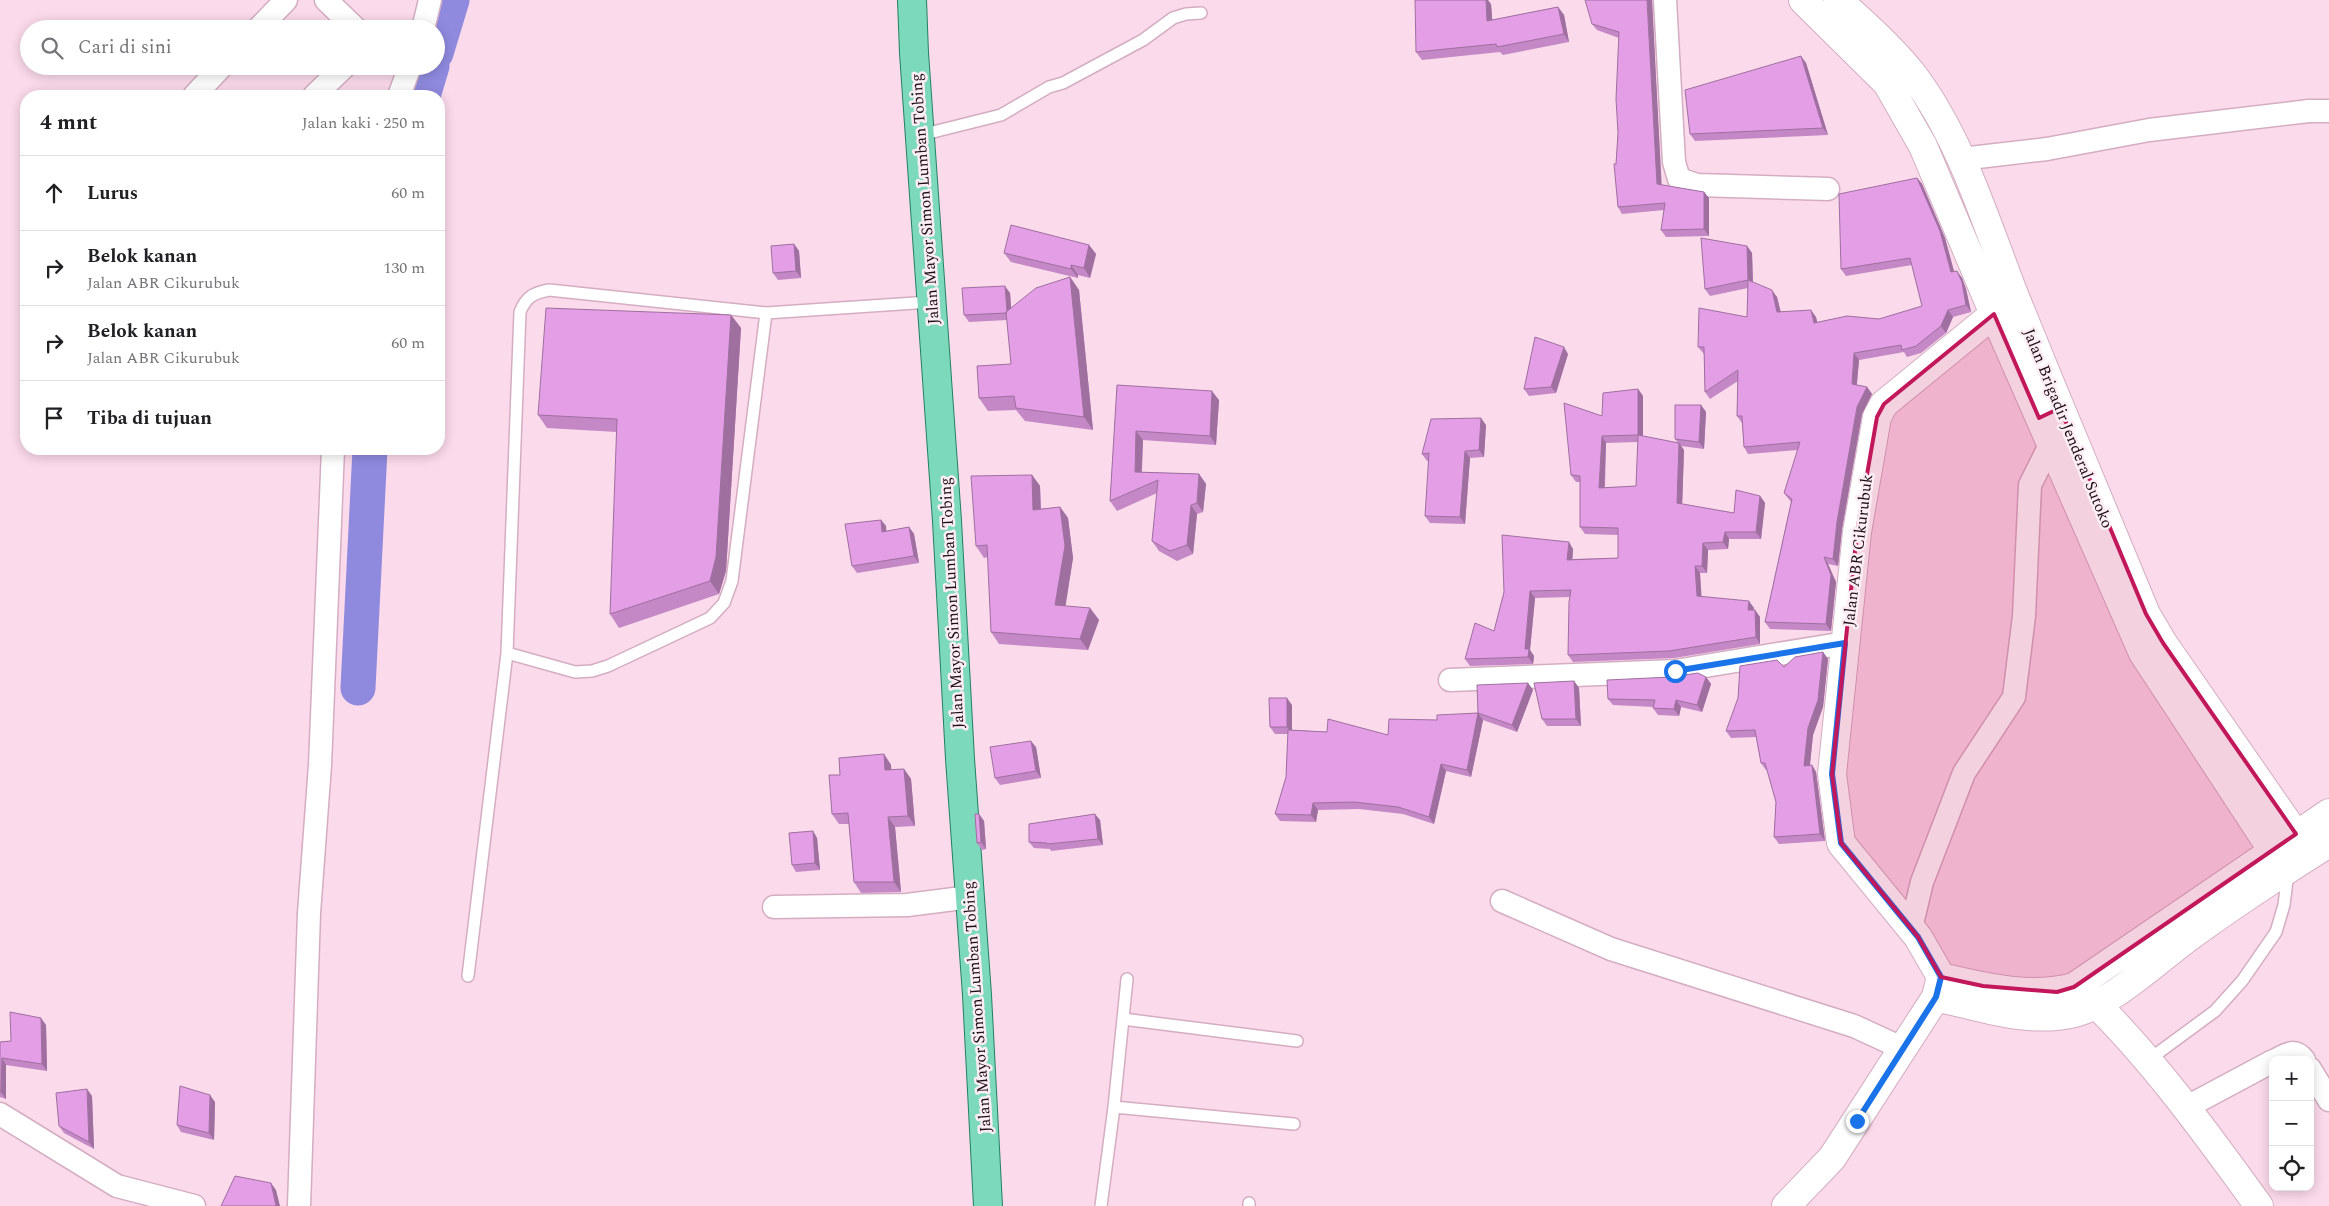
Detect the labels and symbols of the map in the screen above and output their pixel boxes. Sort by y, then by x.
street label: Jalan Mayor Simon Lumban Tobing [904,73,946,325]
street label: Jalan Brigadir Jenderal Sutoko [2017,325,2119,532]
street label: Jalan ABR Cikurubuk [1837,473,1879,628]
street label: Jalan Mayor Simon Lumban Tobing [933,477,971,729]
route start [1664,660,1687,683]
street label: Jalan Mayor Simon Lumban Tobing [956,881,998,1133]
route end [1846,1110,1869,1133]

